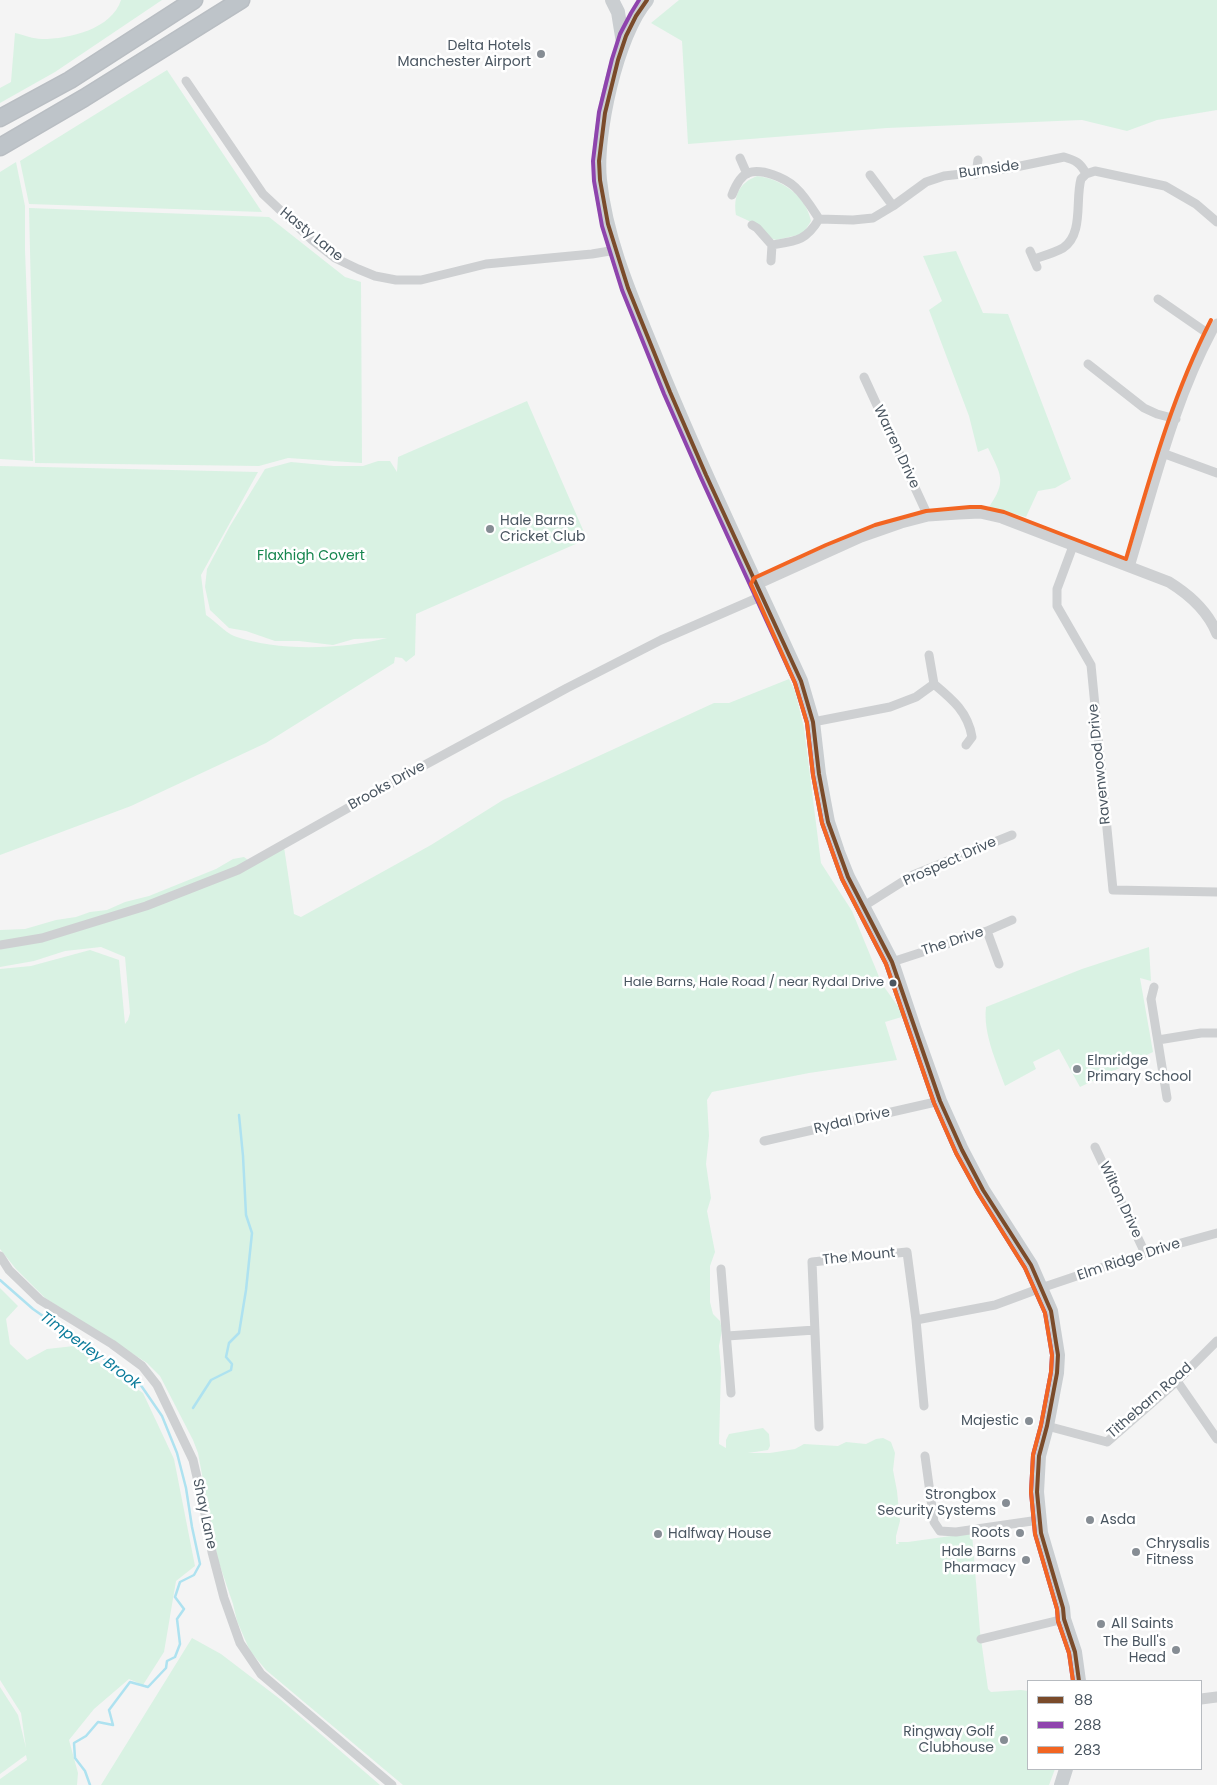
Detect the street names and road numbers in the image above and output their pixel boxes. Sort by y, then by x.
street label: Burnside [958,157,1020,183]
street label: Hasty Lane [276,204,346,266]
street label: Warren Drive [869,403,923,491]
street label: Ravenwood Drive [1085,703,1115,825]
street label: Brooks Drive [346,758,428,814]
street label: Prospect Drive [901,834,999,890]
street label: The Drive [920,924,986,960]
street label: Rydal Drive [812,1104,892,1138]
street label: Wilton Drive [1095,1159,1145,1241]
street label: Elm Ridge Drive [1075,1235,1183,1285]
street label: The Mount [822,1245,896,1269]
street label: Tithebarn Road [1104,1360,1196,1442]
street label: Shay Lane [188,1477,220,1551]

